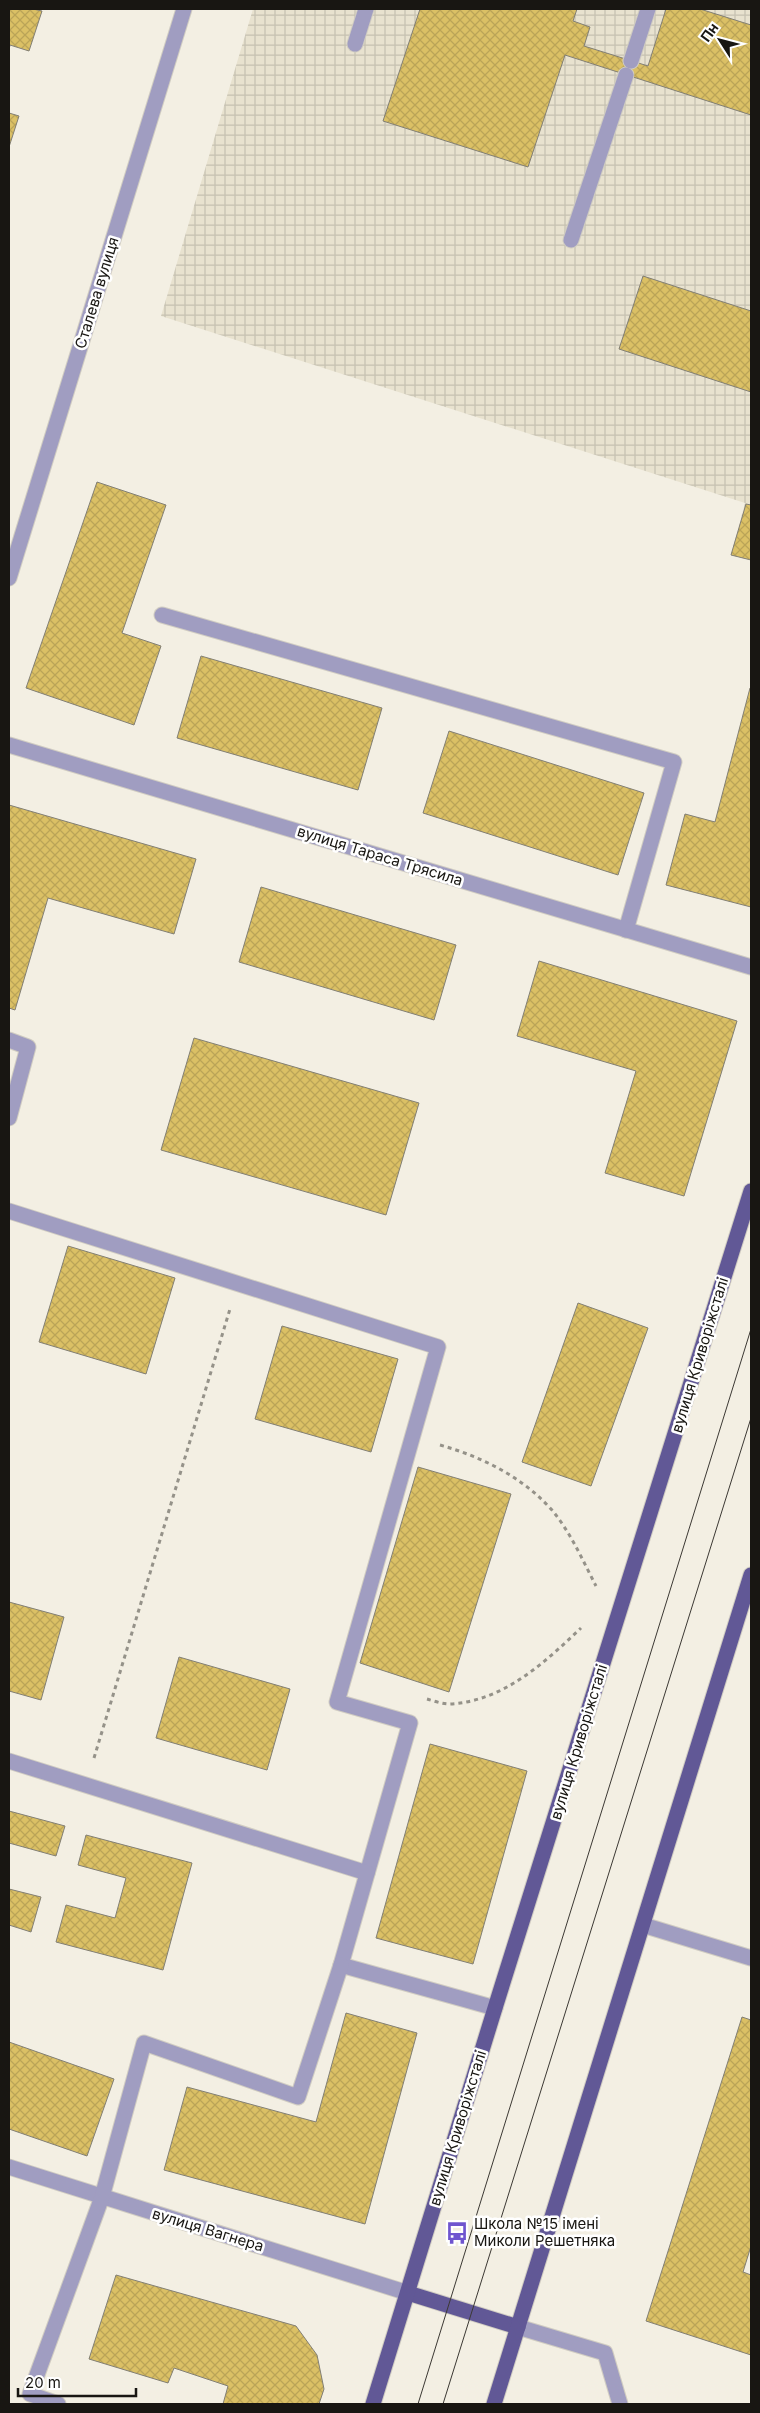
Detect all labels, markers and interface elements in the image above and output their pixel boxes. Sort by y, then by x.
north arrow [695,15,745,65]
text: Пн [697,19,722,45]
street label: Сталева вулиця [70,235,123,351]
street label: вулиця Тараса Трясила [295,821,465,890]
street label: вулиця Криворіжсталі [667,1275,732,1435]
street label: вулиця Криворіжсталі [546,1662,611,1822]
street label: вулиця Криворіжсталі [425,2048,490,2208]
street label: вулиця Вагнера [150,2204,266,2256]
place label: Школа №15 імені Миколи Решетняка [474,2214,615,2250]
bus stop icon: Школа №15 імені Миколи Решетняка [444,2220,470,2246]
scale bar [18,2366,135,2398]
text: 20 m [25,2373,61,2392]

